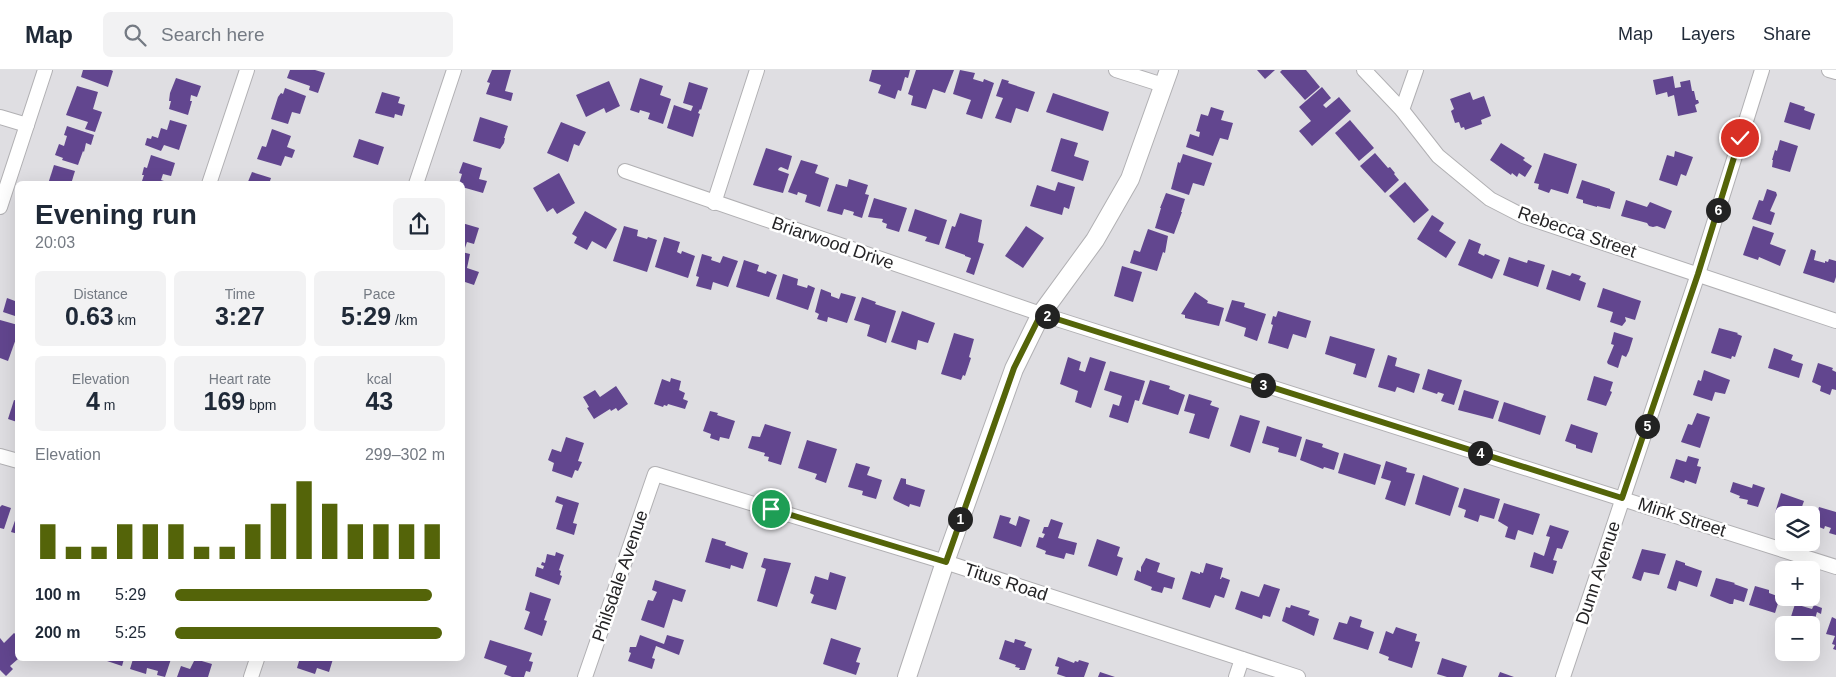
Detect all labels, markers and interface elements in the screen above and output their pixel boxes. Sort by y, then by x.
search box [103,12,453,57]
text: Map [25,21,73,48]
icon: search [121,21,149,49]
text: Search here [161,24,265,45]
text: Map [1618,24,1653,44]
text: Layers [1681,24,1735,44]
text: Share [1763,24,1811,44]
pin [1719,117,1761,159]
icon: check [1726,124,1754,152]
button: share [393,198,445,250]
pin: 6 [1706,198,1730,222]
text: Evening run [35,199,197,230]
street label: Rebecca Street [1515,202,1639,262]
text: 6 [1715,202,1722,218]
street label: Briarwood Drive [769,213,897,273]
text: 20:03 [35,234,75,251]
text: Distance [73,286,128,302]
text: Time [225,286,255,302]
text: Pace [363,286,395,302]
text: 0.63 [65,302,114,330]
text: 3:27 [215,302,265,330]
text: 5:29 [341,302,391,330]
pin: 2 [1034,304,1060,328]
text: 2 [1044,308,1051,324]
text: km [114,312,136,328]
text: /km [391,312,418,328]
text: Elevation [72,371,129,387]
text: Heart rate [209,371,271,387]
text: kcal [367,371,392,387]
pin: 3 [1250,372,1276,398]
text: 3 [1260,377,1267,393]
text: 4 [86,387,100,415]
text: 169 [204,387,245,415]
text: 43 [365,387,393,415]
text: m [100,397,115,413]
text: bpm [245,397,276,413]
pin: 5 [1634,414,1660,438]
text: 5 [1644,418,1651,434]
pin: 4 [1468,440,1492,466]
text: 4 [1477,445,1484,461]
text: Elevation [35,446,101,463]
text: 299–302 m [365,446,445,463]
pin [750,488,792,530]
street label: Mink Street [1636,493,1728,541]
icon: arrive [757,495,785,523]
pin: 1 [948,506,972,532]
map controls [1775,506,1820,661]
button: layers [1775,506,1820,551]
street label: Philsdale Avenue [588,508,652,644]
text: 1 [957,511,964,527]
street label: Dunn Avenue [1572,519,1624,627]
street label: Titus Road [962,559,1050,605]
button: + [1775,561,1820,606]
text: 100 m [35,586,80,603]
text: 5:29 [115,586,146,603]
button: − [1775,616,1820,661]
text: 200 m [35,624,80,641]
text: 5:25 [115,624,146,641]

